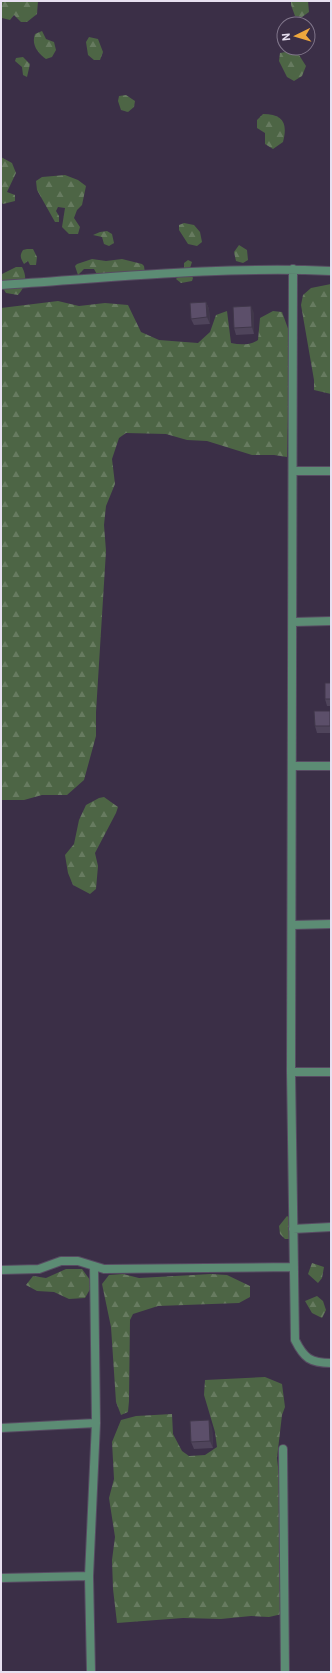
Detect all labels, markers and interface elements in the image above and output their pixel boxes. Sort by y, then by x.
north arrow [276,16,316,56]
text: N [280,32,293,41]

